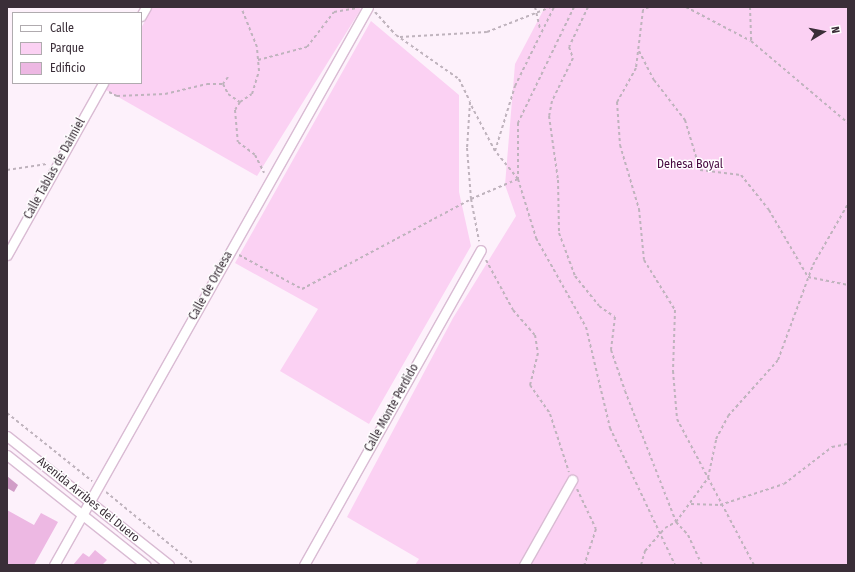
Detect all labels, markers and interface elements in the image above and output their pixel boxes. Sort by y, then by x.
legend [12,12,142,84]
north arrow [803,12,843,52]
text: Calle [50,21,74,35]
text: N [828,25,842,34]
text: Parque [50,41,84,55]
text: Edificio [50,61,86,75]
street label: Calle Tablas de Daimiel [21,116,89,222]
park label: Dehesa Boyal [657,158,723,172]
street label: Calle de Ordesa [186,249,236,323]
street label: Calle Monte Perdido [362,362,422,454]
street label: Avenida Arribes del Duero [34,454,142,546]

